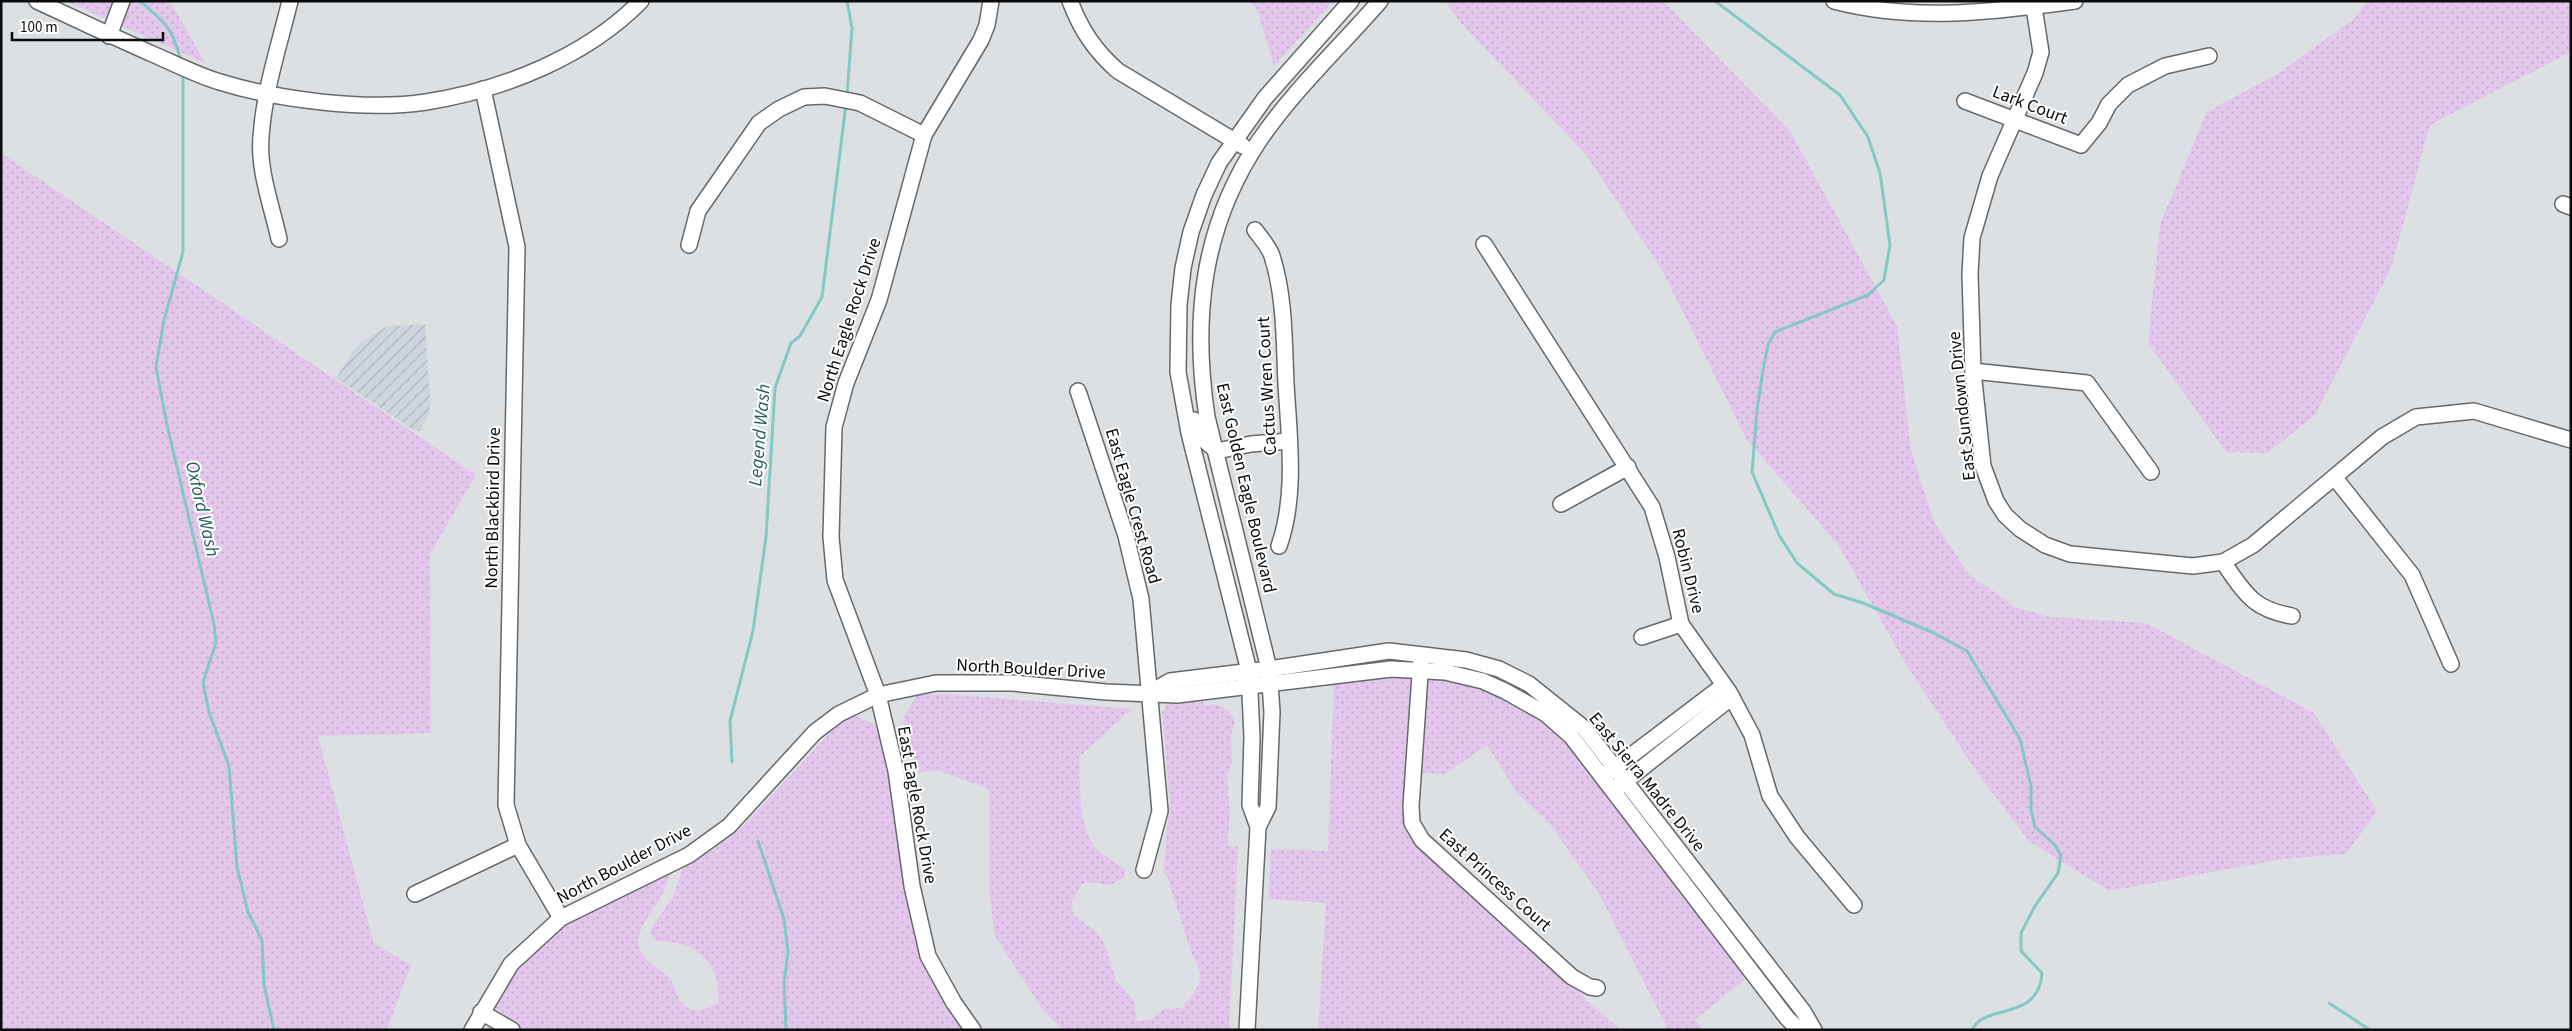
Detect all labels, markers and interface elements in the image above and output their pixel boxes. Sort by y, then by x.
scale bar [12,10,164,42]
text: 100 m [20,17,58,38]
street label: Lark Court [1989,79,2071,131]
street label: North Eagle Rock Drive [811,235,887,405]
street label: Cactus Wren Court [1251,316,1283,456]
street label: East Sundown Drive [1942,330,1982,482]
street label: East Golden Eagle Boulevard [1210,380,1282,596]
water label: Legend Wash [742,383,778,487]
street label: East Eagle Crest Road [1099,425,1167,587]
street label: North Blackbird Drive [479,427,507,589]
water label: Oxford Wash [178,459,226,559]
street label: Robin Drive [1665,526,1711,616]
street label: North Boulder Drive [956,653,1106,685]
street label: East Sierra Madre Drive [1583,707,1711,857]
street label: East Eagle Rock Drive [891,724,943,886]
street label: North Boulder Drive [552,818,696,910]
street label: East Princess Court [1433,823,1557,937]

